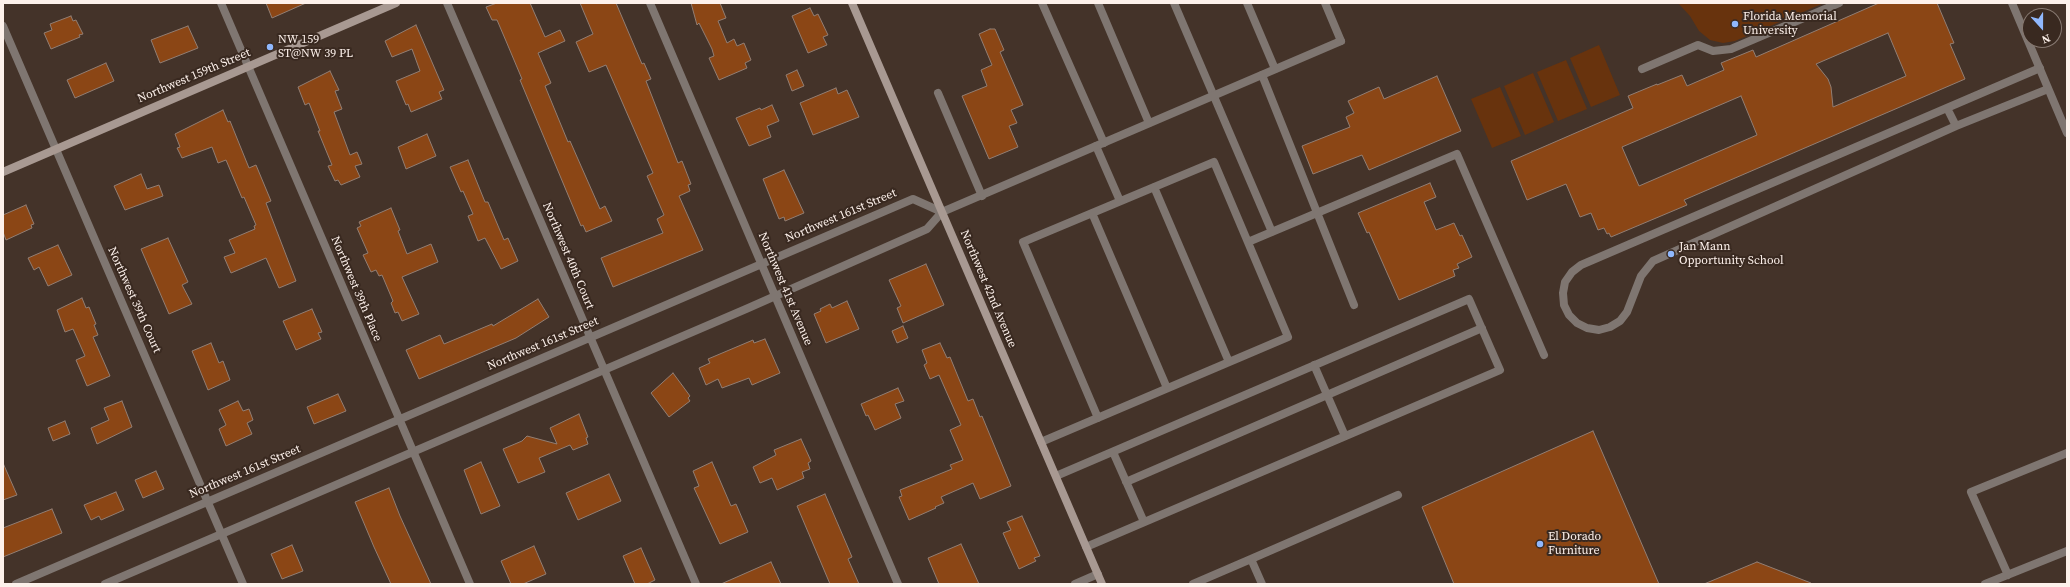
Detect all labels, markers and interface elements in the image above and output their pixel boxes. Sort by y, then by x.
north arrow [2022,8,2062,48]
place label: Florida Memorial University [1743,10,1837,38]
marker: Florida Memorial University [1730,19,1740,29]
text: N [2040,30,2053,47]
place label: NW 159 ST@NW 39 PL [278,33,353,61]
marker: NW 159 ST@NW 39 PL [265,42,275,52]
street label: Northwest 159th Street [135,46,253,106]
street label: Northwest 161st Street [783,186,899,246]
street label: Northwest 40th Court [539,201,597,311]
street label: Northwest 42nd Avenue [957,228,1019,350]
street label: Northwest 41st Avenue [755,230,815,348]
street label: Northwest 39th Place [327,234,385,344]
place label: Jan Mann Opportunity School [1679,240,1784,268]
street label: Northwest 39th Court [104,245,164,355]
marker: Jan Mann Opportunity School [1666,249,1676,259]
street label: Northwest 161st Street [485,314,601,374]
street label: Northwest 161st Street [187,442,303,502]
place label: El Dorado Furniture [1548,530,1601,558]
marker: El Dorado Furniture [1535,539,1545,549]

